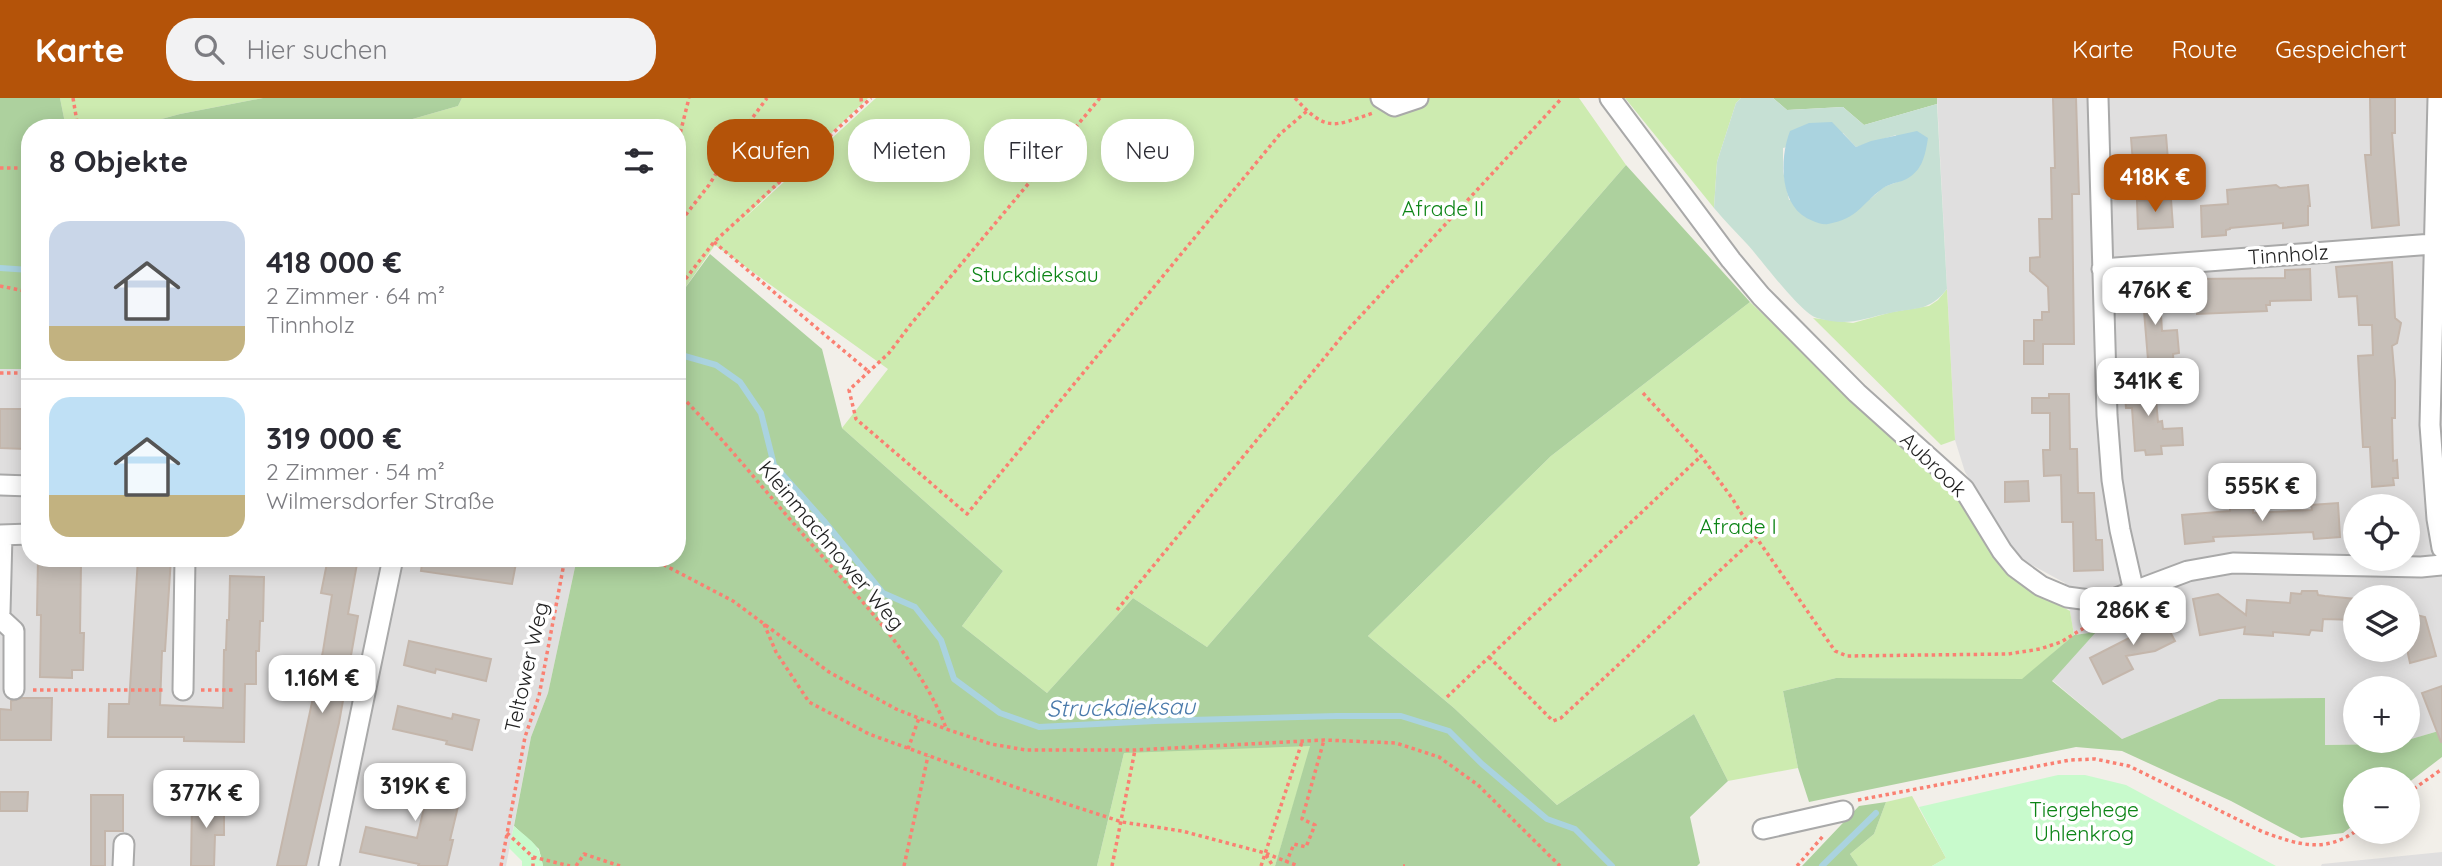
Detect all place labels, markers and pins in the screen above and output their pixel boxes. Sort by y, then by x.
pin: 418K € [2098,155,2212,214]
pin: 476K € [2098,268,2212,327]
pin: 341K € [2091,358,2205,418]
pin: 555K € [2205,464,2319,523]
pin: 286K € [2076,588,2190,647]
pin: 1.16M € [257,656,387,715]
pin: 319K € [358,764,472,823]
pin: 377K € [149,770,263,830]

